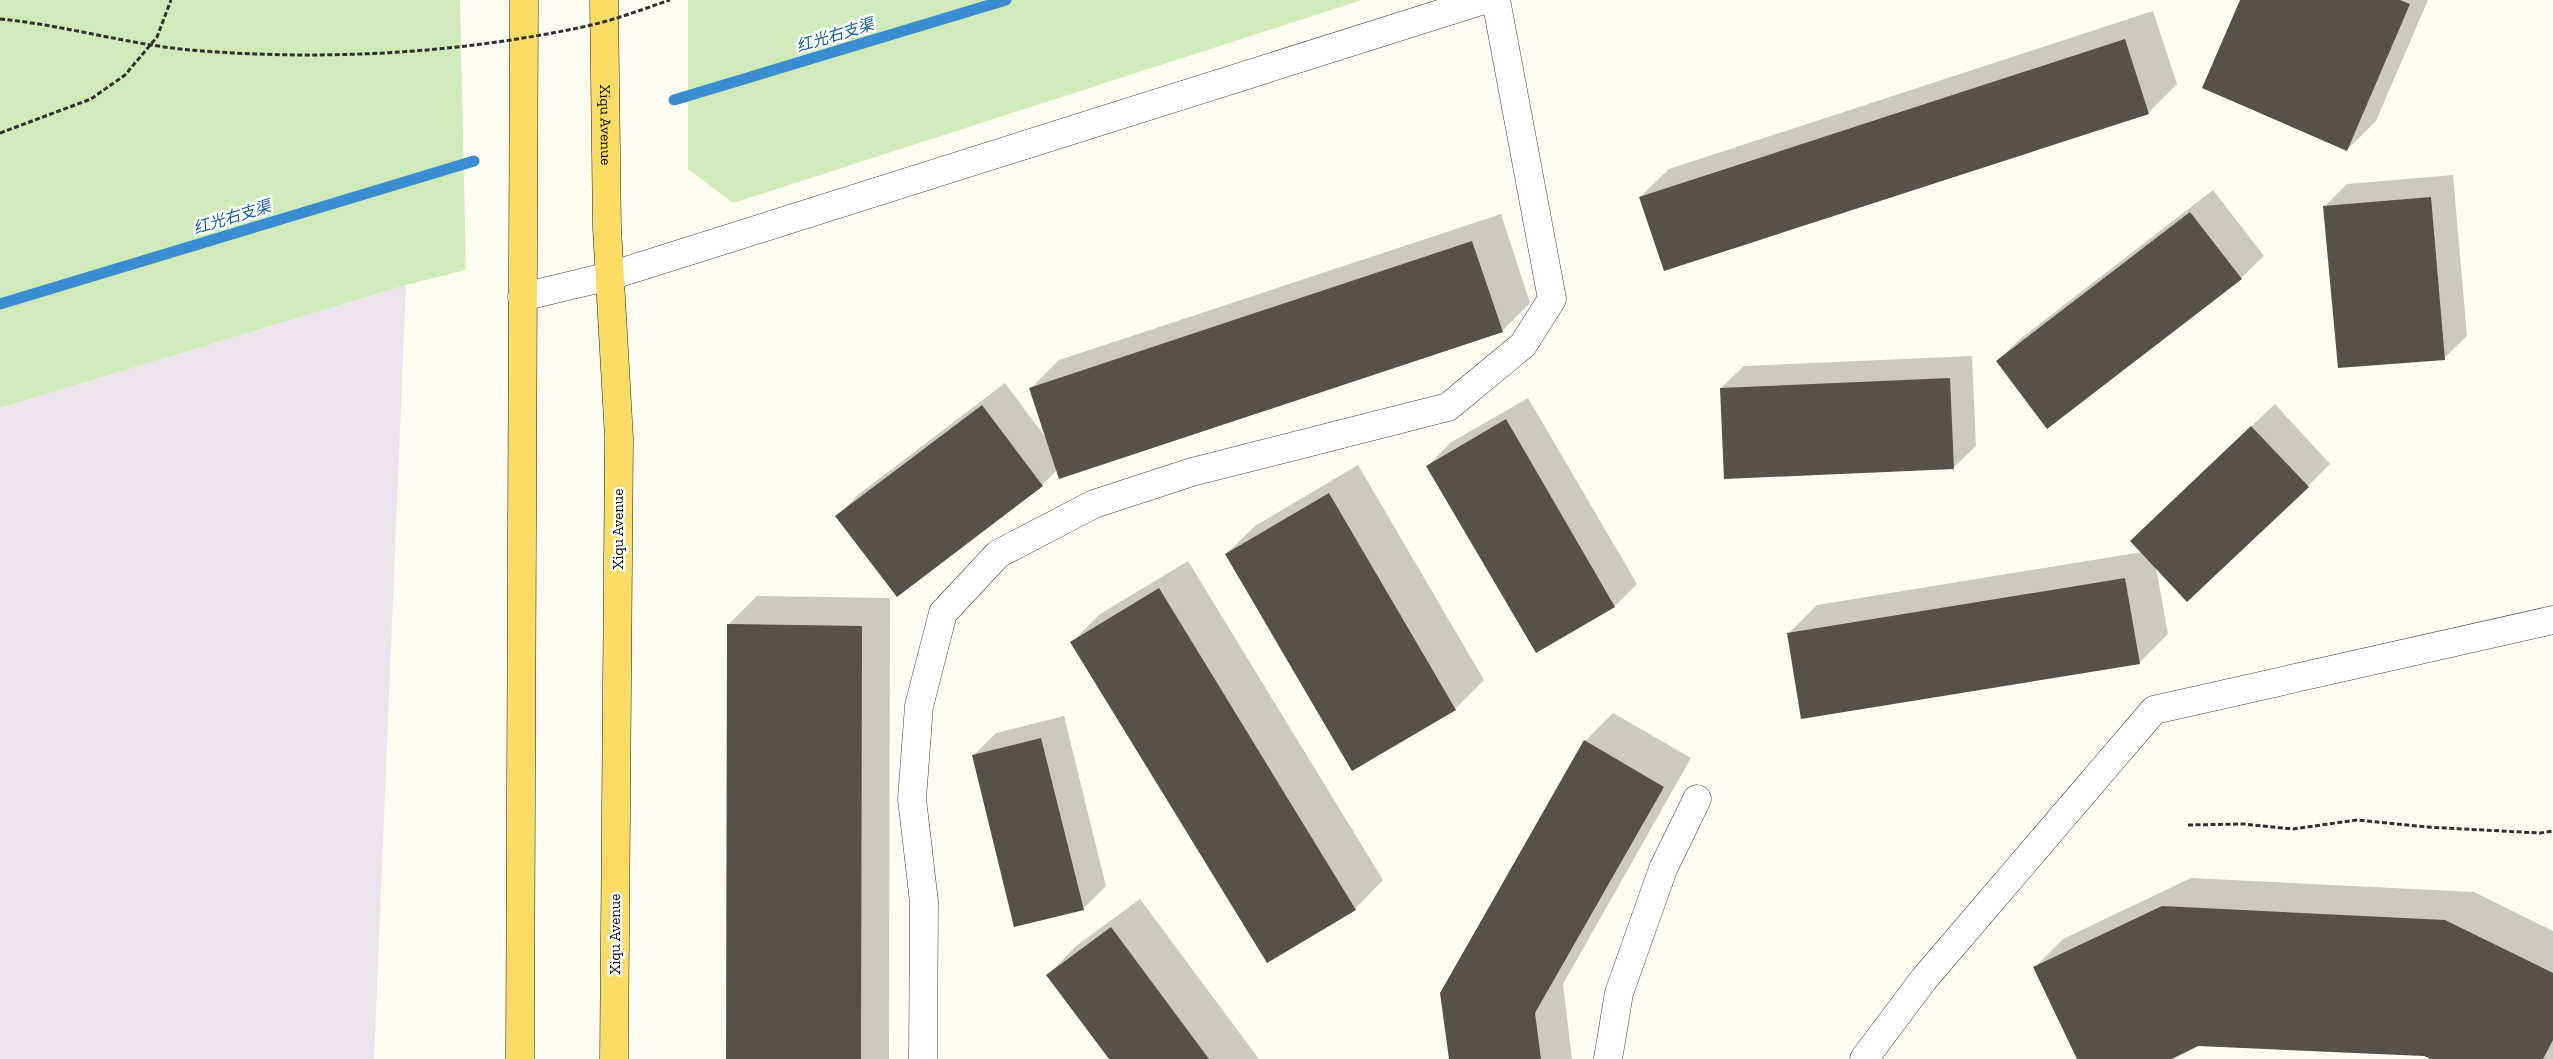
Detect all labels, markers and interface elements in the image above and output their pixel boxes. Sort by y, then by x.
water label: 红光右支渠 [794,14,878,56]
street label: Xiqu Avenue [596,85,615,165]
water label: 红光右支渠 [191,196,275,238]
street label: Xiqu Avenue [609,489,627,569]
street label: Xiqu Avenue [606,894,624,974]

